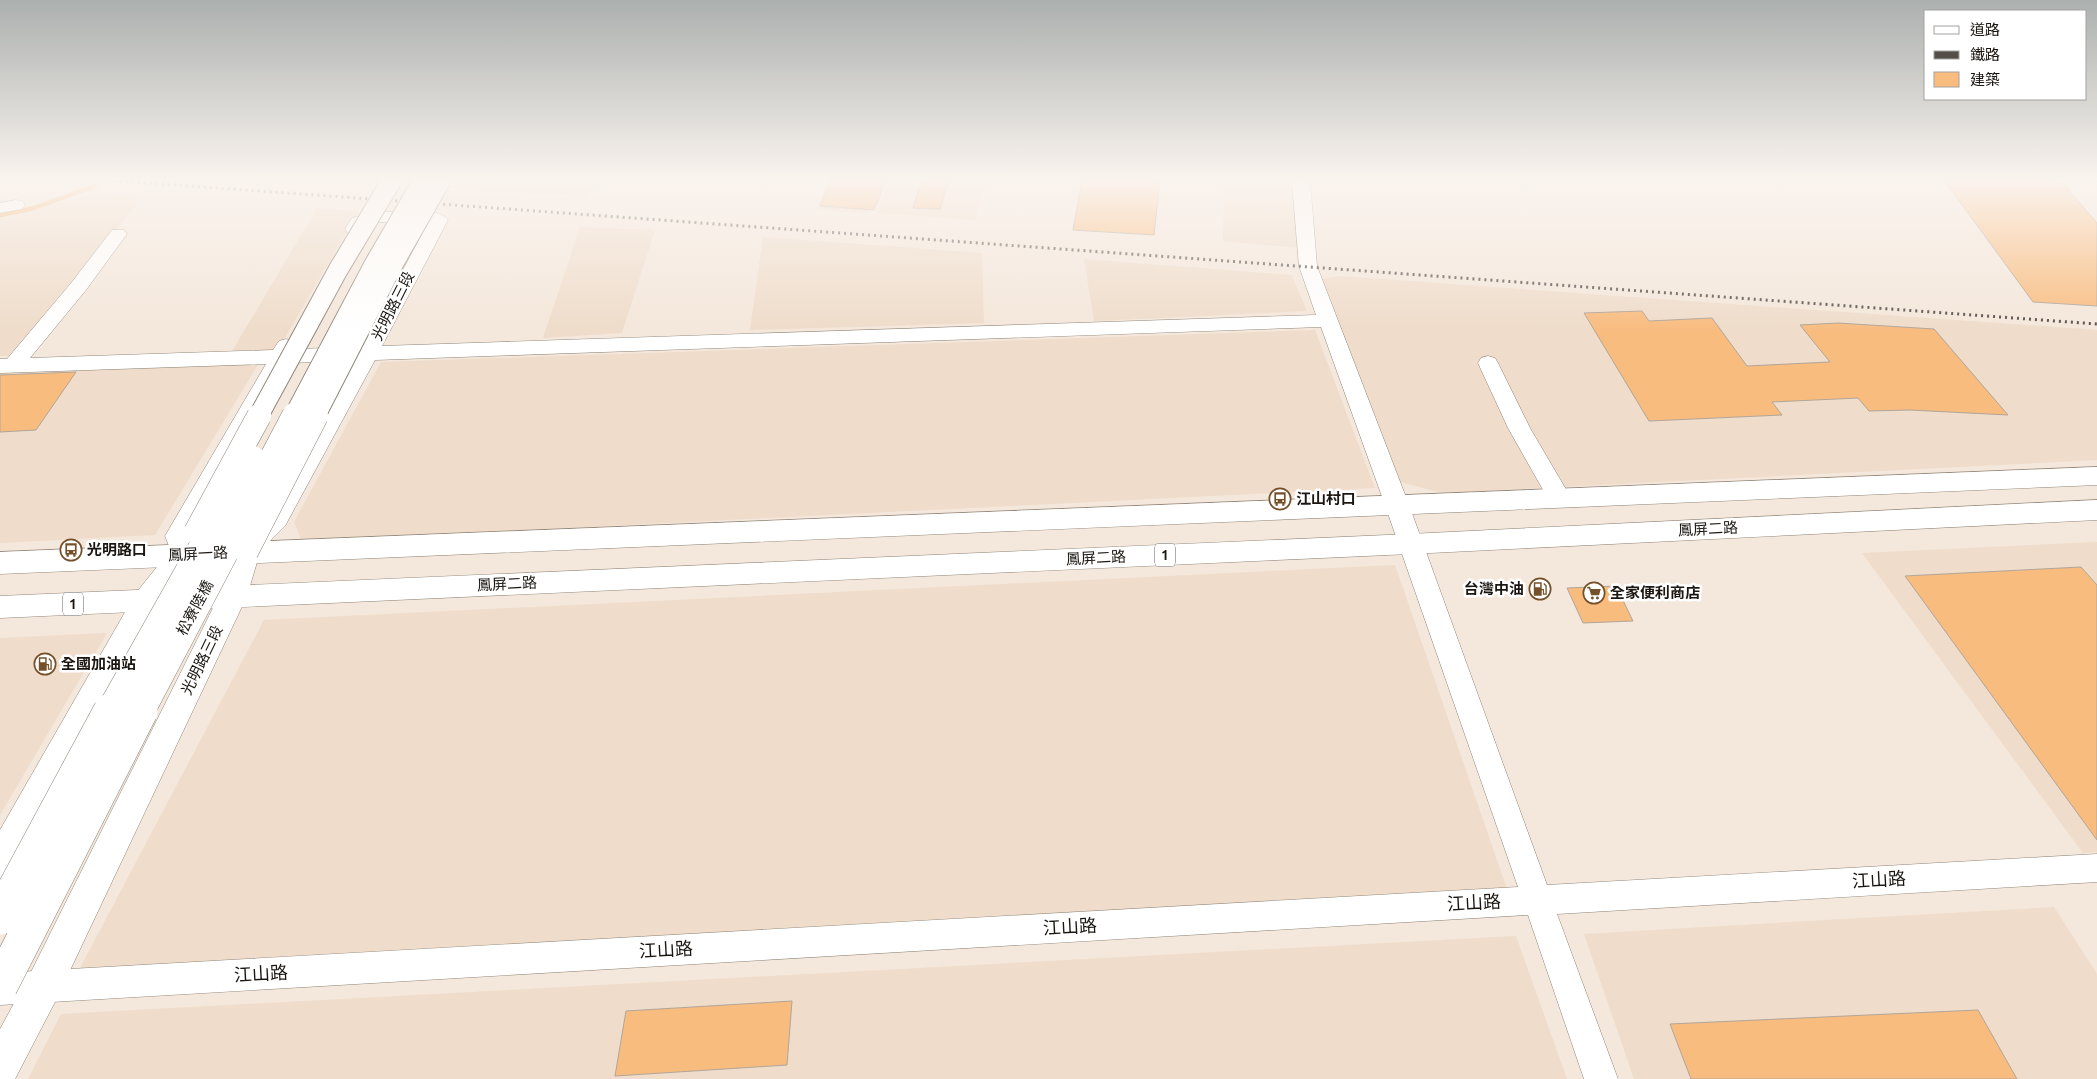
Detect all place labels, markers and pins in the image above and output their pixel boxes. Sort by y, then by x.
bus stop icon: 江山村口 [1268,487,1292,511]
place label: 江山村口 [1296,490,1356,507]
bus stop icon: 光明路口 [59,538,83,562]
place label: 光明路口 [87,541,147,558]
fuel station icon: 台灣中油 [1528,577,1552,601]
place label: 台灣中油 [1464,580,1524,597]
supermarket icon: 全家便利商店 [1582,581,1606,605]
place label: 全家便利商店 [1610,584,1700,601]
fuel station icon: 全國加油站 [33,652,57,676]
place label: 全國加油站 [61,655,136,672]

